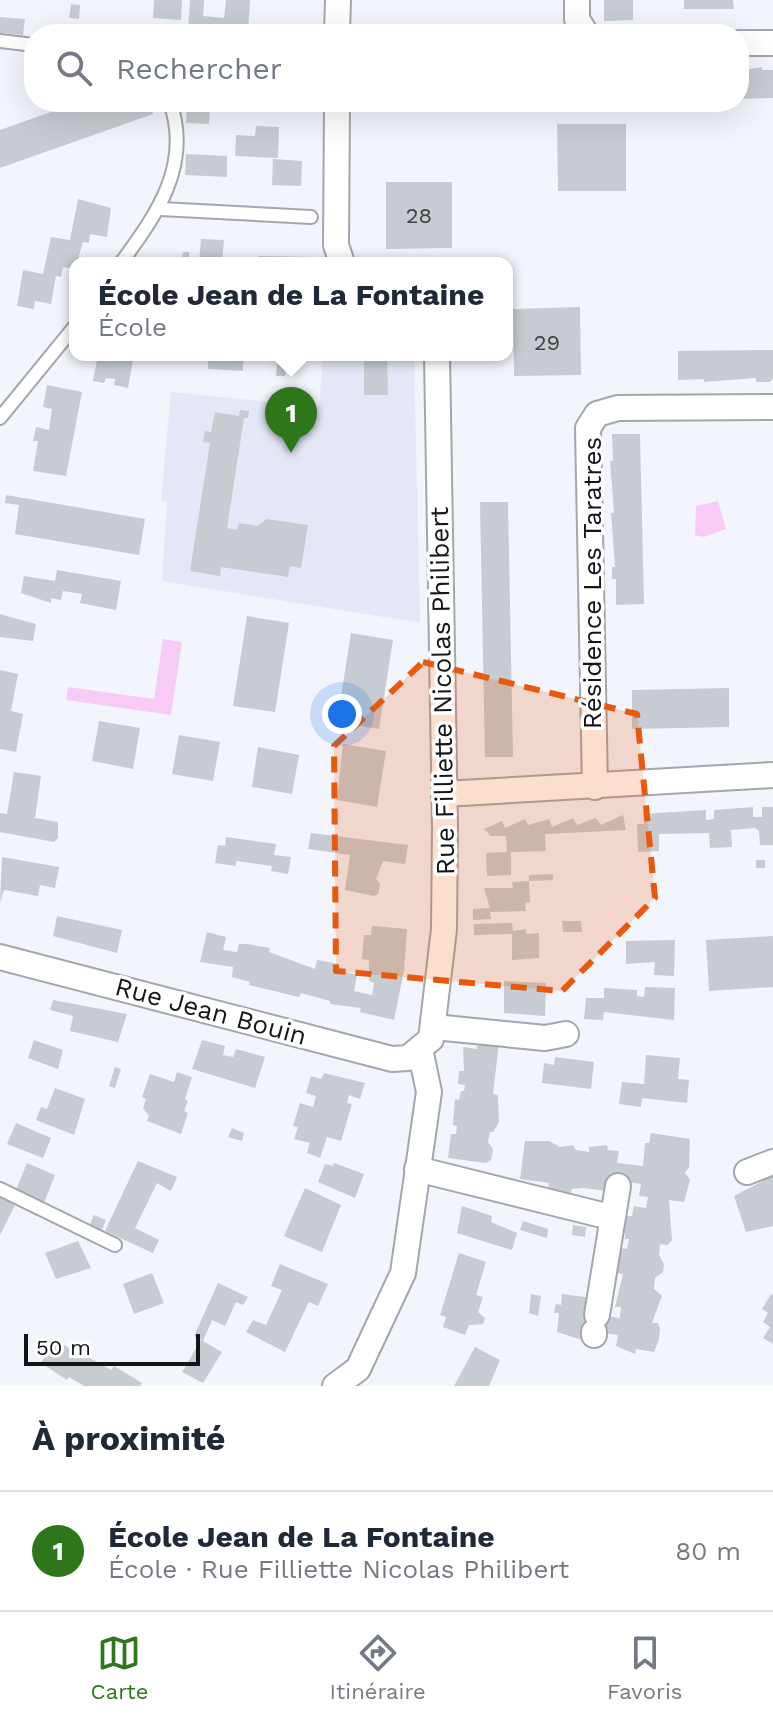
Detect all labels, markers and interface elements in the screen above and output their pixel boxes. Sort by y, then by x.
search box [24,24,749,112]
icon: search [52,46,96,90]
text: Rechercher [116,51,282,86]
house number: 28 [406,203,432,228]
popup [69,257,513,361]
text: École Jean de La Fontaine [98,277,484,312]
text: École [98,312,167,342]
house number: 29 [534,330,560,355]
pin: 1 [265,387,317,453]
street label: Résidence Les Taratres [577,437,607,729]
street label: Rue Filliette Nicolas Philibert [424,507,460,875]
your location [322,694,362,734]
street label: Rue Jean Bouin [112,971,310,1051]
scale bar [24,1330,200,1366]
text: 50 m [36,1335,91,1360]
text: À proximité [32,1418,226,1458]
text: École Jean de La Fontaine [108,1519,495,1554]
text: 1 [52,1536,64,1566]
text: 80 m [675,1536,741,1566]
text: École · Rue Filliette Nicolas Philibert [108,1554,569,1584]
tab: Carte [91,1631,148,1704]
tab: Itinéraire [330,1631,426,1704]
tab: Favoris [607,1631,682,1704]

